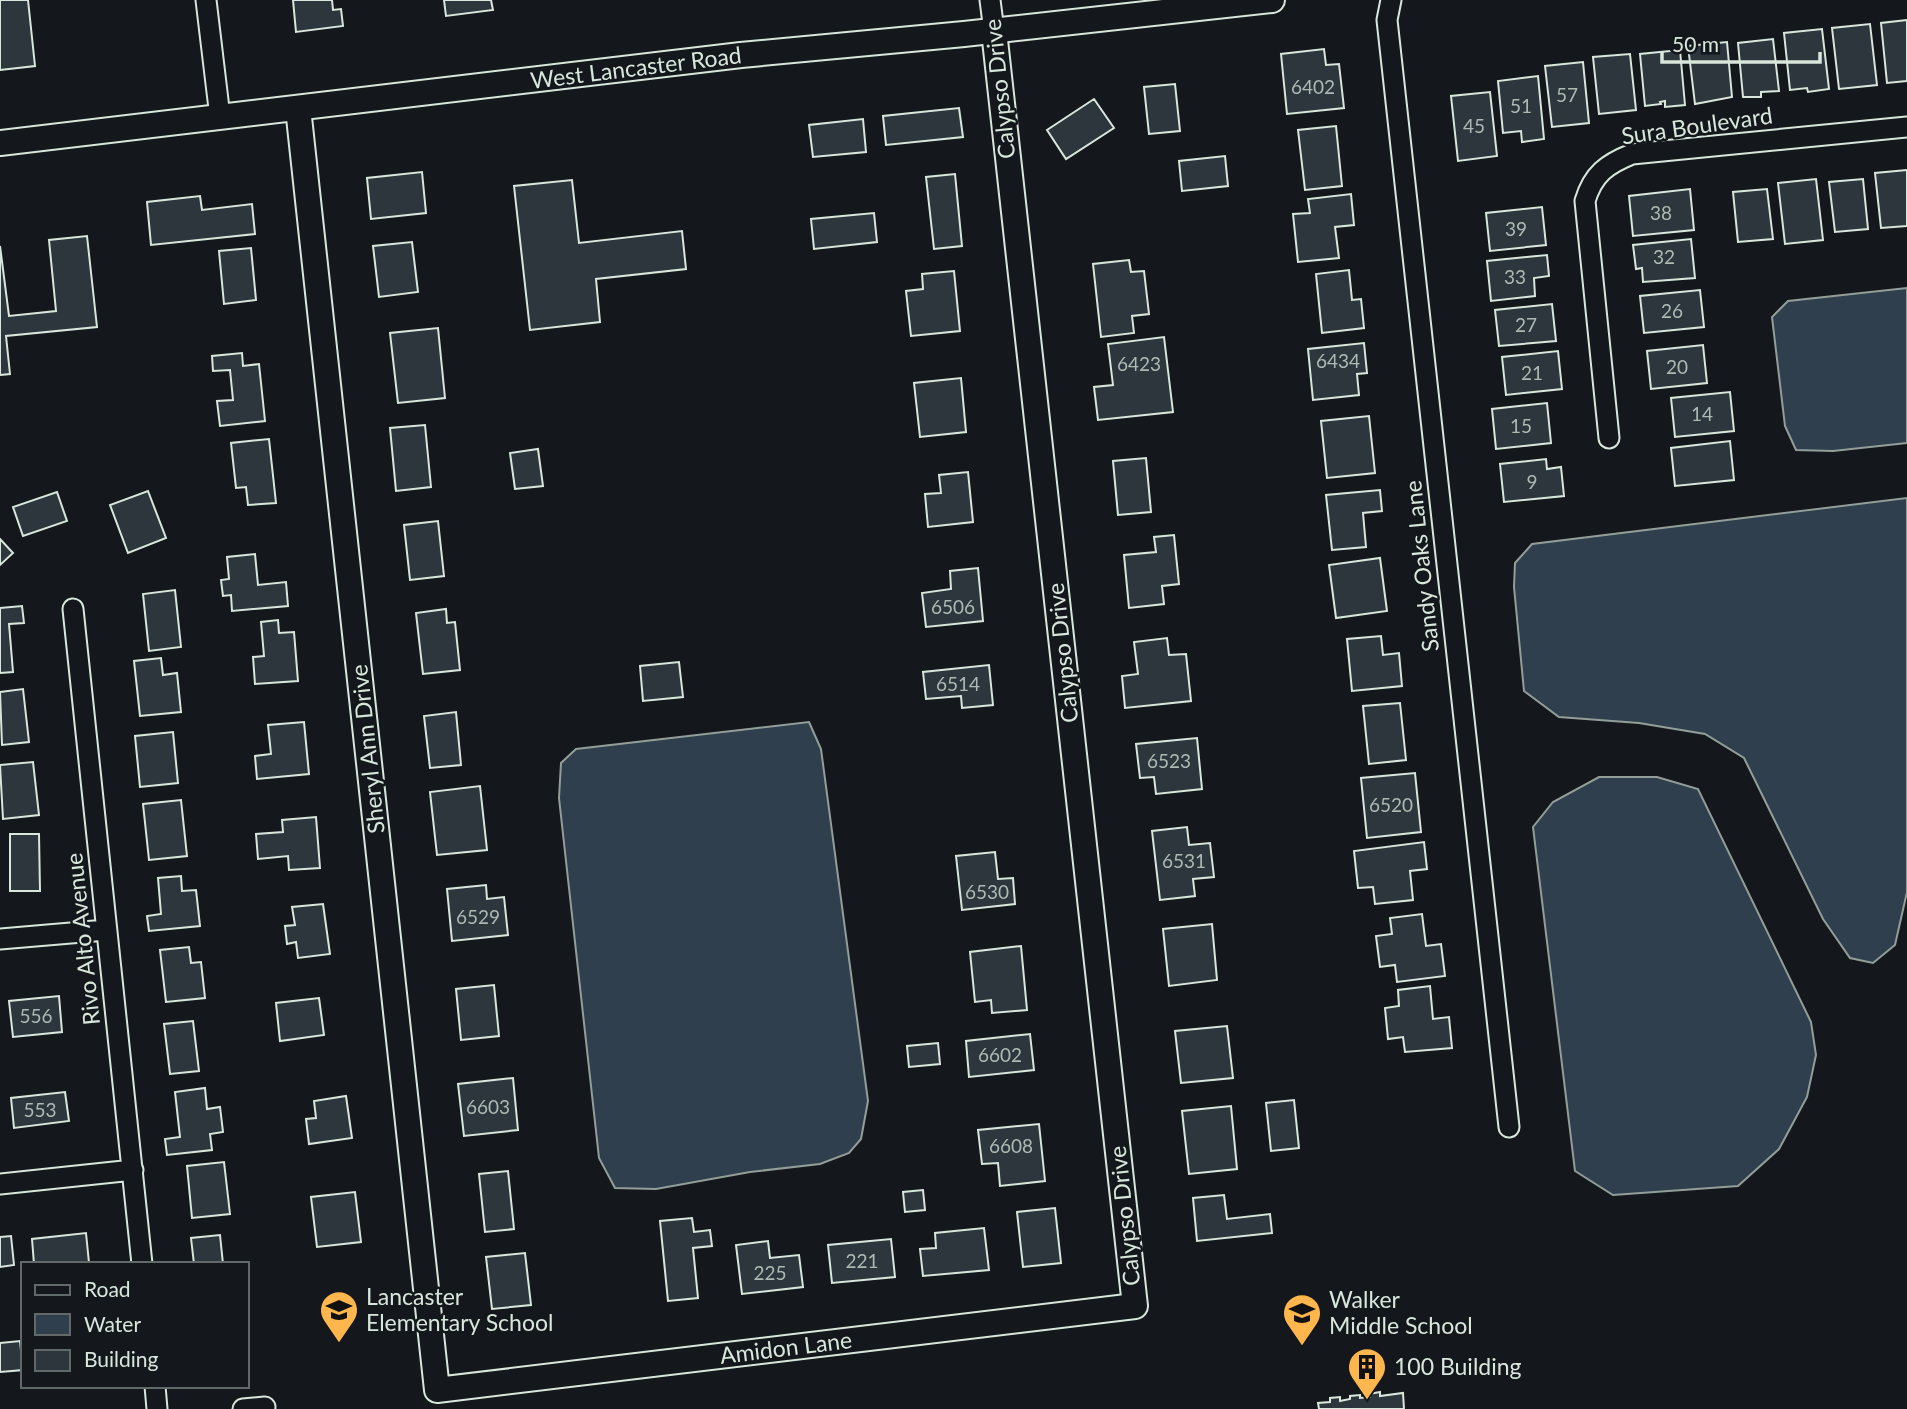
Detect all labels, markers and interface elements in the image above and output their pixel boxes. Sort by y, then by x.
street label: Calypso Drive [978,18,1020,161]
scale bar [1662,21,1820,65]
text: 50 m [1672,31,1719,56]
street label: West Lancaster Road [529,40,743,94]
house number: 6402 [1291,75,1335,98]
house number: 57 [1556,83,1578,106]
house number: 51 [1510,94,1532,117]
street label: Sura Boulevard [1619,101,1774,149]
house number: 45 [1463,114,1485,137]
house number: 38 [1650,201,1672,224]
house number: 39 [1505,217,1527,240]
house number: 32 [1653,245,1675,268]
house number: 33 [1504,265,1526,288]
house number: 26 [1661,299,1683,322]
house number: 27 [1515,313,1537,336]
house number: 6434 [1316,349,1360,372]
house number: 6423 [1117,352,1161,375]
house number: 20 [1666,355,1688,378]
house number: 21 [1521,361,1543,384]
house number: 14 [1691,402,1713,425]
house number: 15 [1510,414,1532,437]
house number: 9 [1526,470,1538,493]
street label: Sandy Oaks Lane [1398,479,1444,653]
street label: Calypso Drive [1041,582,1083,725]
house number: 6506 [931,595,975,618]
street label: Sheryl Ann Drive [344,663,390,835]
house number: 6514 [936,672,980,695]
house number: 6523 [1147,749,1191,772]
house number: 6520 [1369,793,1413,816]
house number: 6531 [1162,849,1206,872]
street label: Rivo Alto Avenue [59,852,105,1027]
house number: 6530 [965,880,1009,903]
house number: 6529 [456,905,500,928]
house number: 556 [19,1004,53,1027]
house number: 6602 [978,1043,1022,1066]
house number: 6603 [466,1095,510,1118]
house number: 553 [23,1098,57,1121]
house number: 6608 [989,1134,1033,1157]
street label: Calypso Drive [1103,1145,1145,1288]
house number: 221 [845,1249,879,1272]
house number: 225 [753,1261,787,1284]
legend [21,1262,248,1388]
text: Road [84,1276,131,1301]
place label: Lancaster Elementary School [366,1282,553,1336]
place label: Walker Middle School [1329,1285,1473,1339]
school or university icon: Lancaster Elementary School [318,1289,360,1344]
school or university icon: Walker Middle School [1281,1292,1323,1347]
text: Water [84,1311,141,1336]
street label: Amidon Lane [718,1325,854,1369]
text: Building [84,1346,159,1371]
building icon: 100 Building [1346,1346,1388,1401]
place label: 100 Building [1394,1352,1522,1380]

